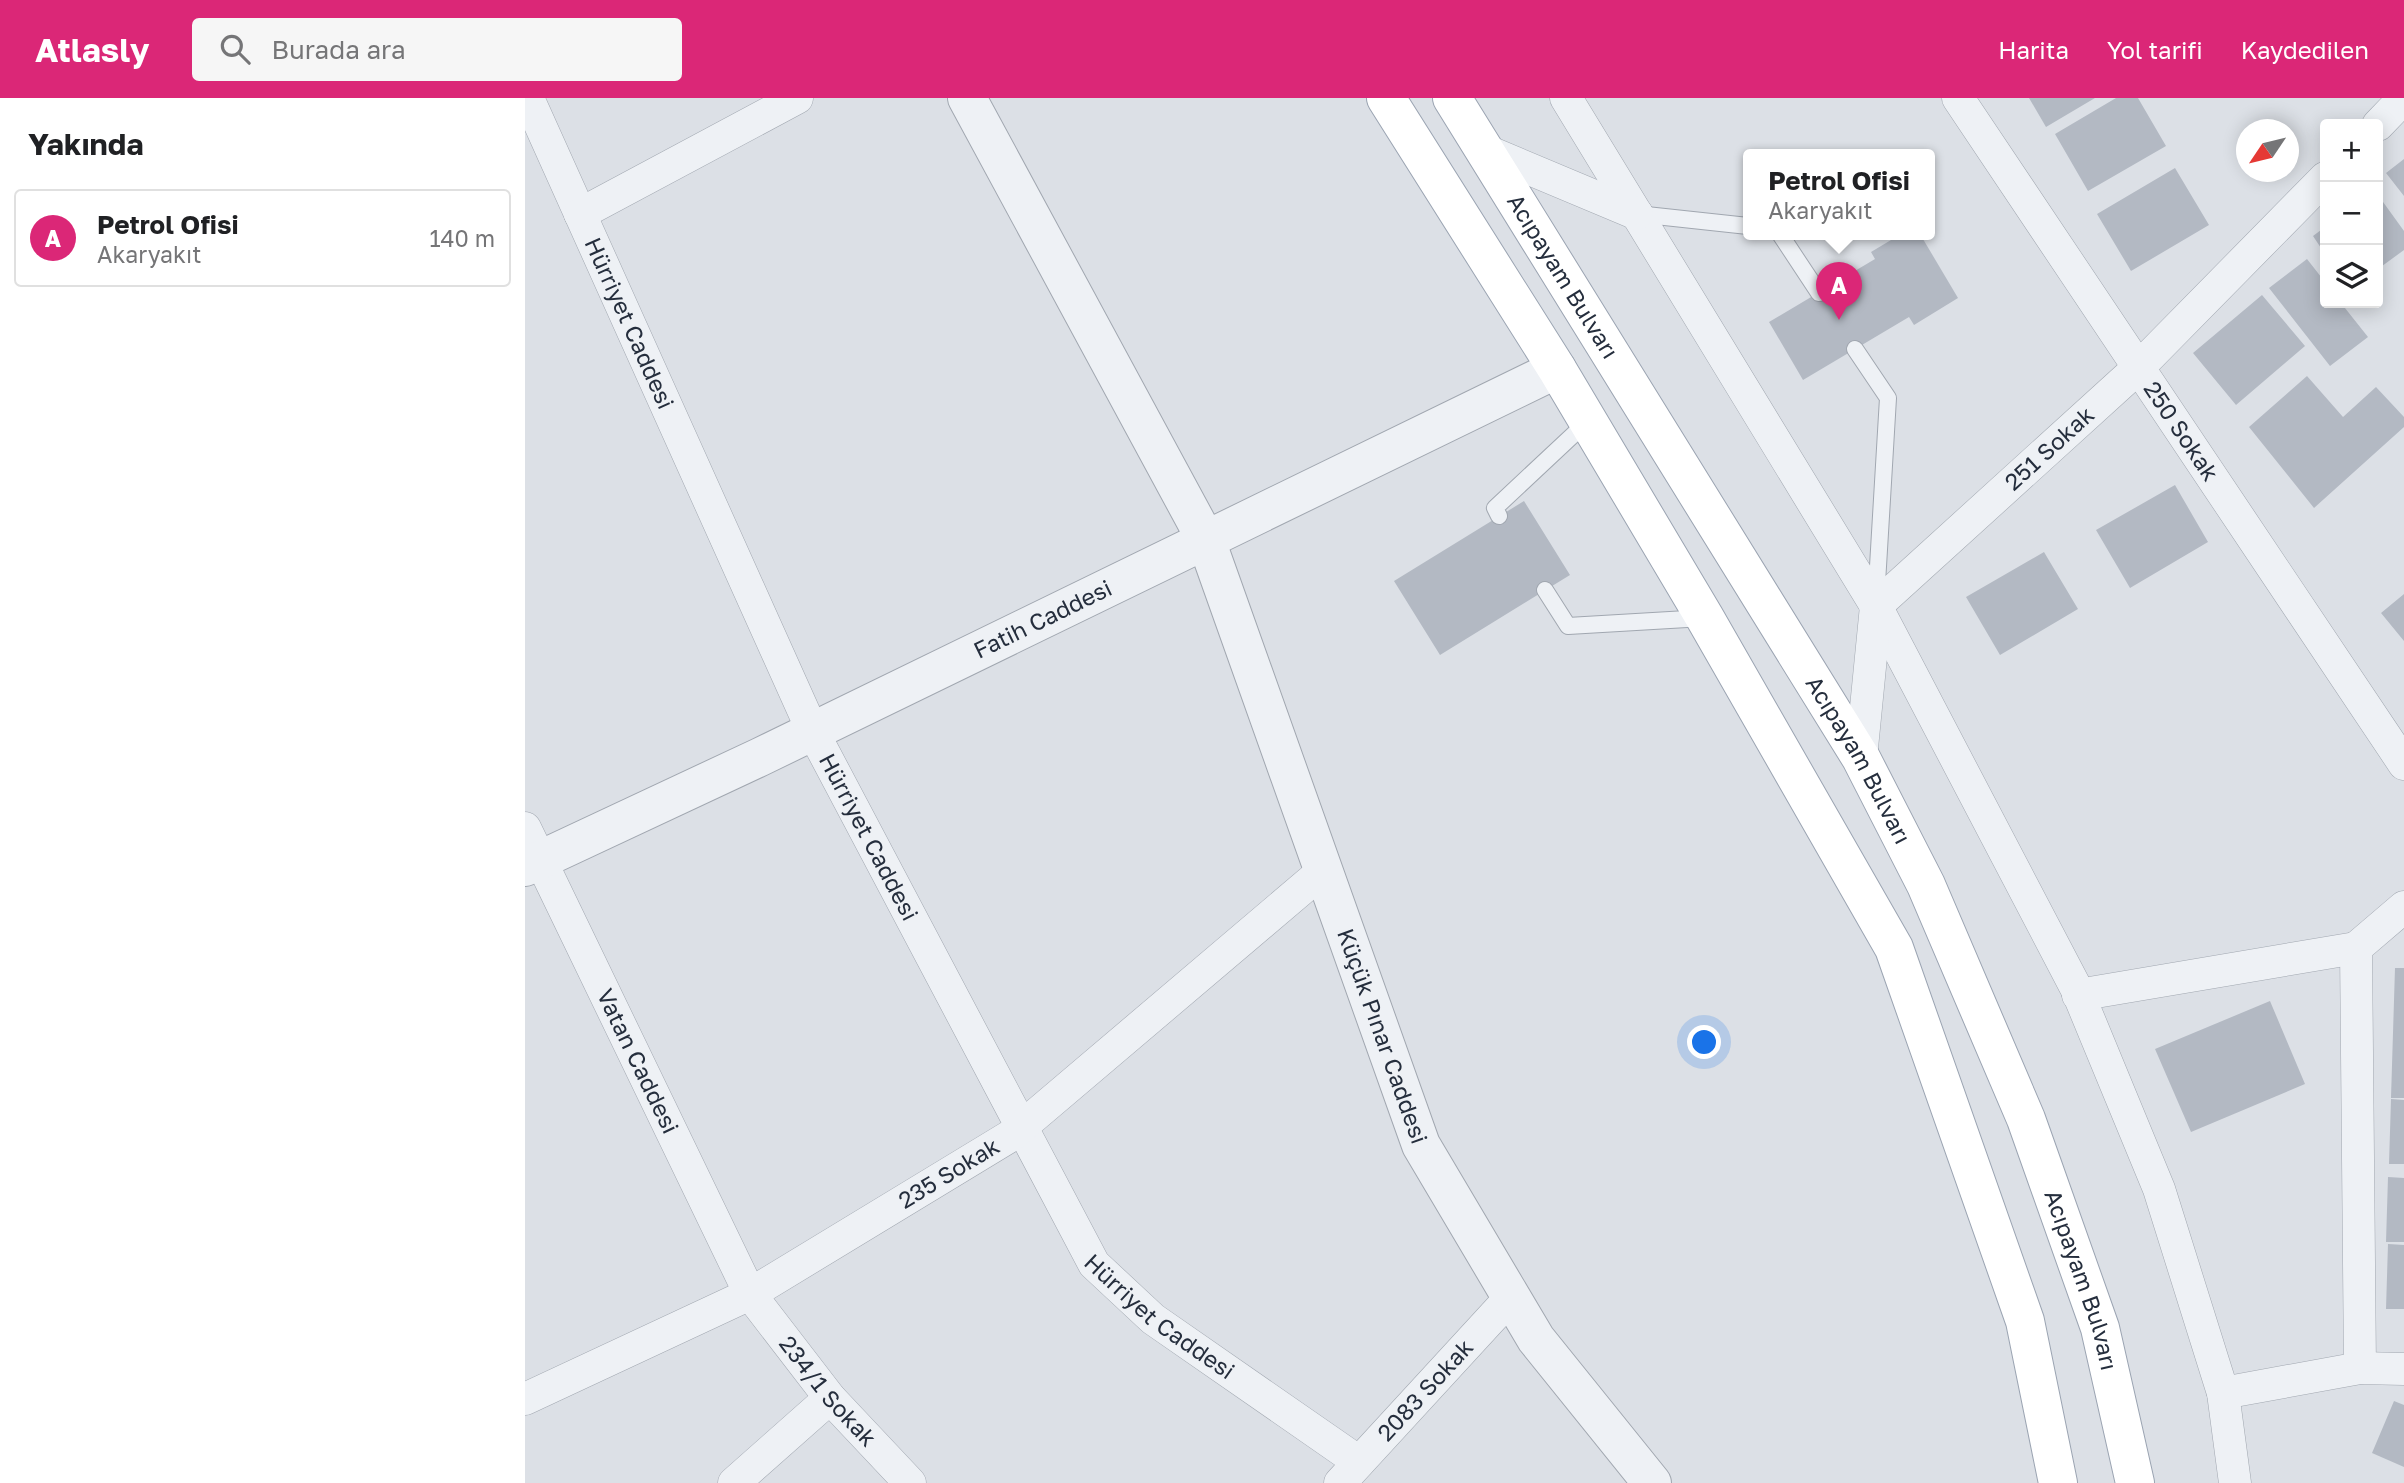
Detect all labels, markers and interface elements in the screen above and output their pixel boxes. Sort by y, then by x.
search box [192,18,682,81]
text: Atlasly [35,30,150,69]
icon: search [216,30,254,68]
text: Burada ara [272,34,406,65]
text: Harita [1998,35,2069,64]
text: Yol tarifi [2107,35,2203,64]
text: Kaydedilen [2241,35,2369,64]
north arrow [2236,119,2299,182]
map controls [2320,119,2383,308]
button: + [2320,119,2383,182]
text: Yakında [28,126,144,162]
popup [1743,149,1935,240]
text: Petrol Ofisi [1768,165,1910,196]
button: − [2320,182,2383,245]
street label: Acıpayam Bulvarı [1502,188,1625,363]
text: Akaryakıt [1768,196,1873,224]
text: Petrol Ofisi [97,209,239,240]
text: A [45,224,61,252]
text: 140 m [429,224,495,252]
street label: Hürriyet Caddesi [580,233,681,413]
text: Akaryakıt [97,240,201,268]
button: layers [2320,245,2383,308]
pin: A [1816,262,1862,320]
street label: 250 Sokak [2139,375,2225,486]
street label: 251 Sokak [1998,400,2099,495]
street label: Fatih Caddesi [969,573,1116,664]
street label: Acıpayam Bulvarı [1801,670,1918,848]
street label: Hürriyet Caddesi [814,748,925,925]
street label: Küçük Pınar Caddesi [1332,924,1434,1147]
street label: Vatan Caddesi [592,984,685,1138]
your location [1687,1025,1721,1059]
street label: 235 Sokak [893,1131,1004,1214]
street label: Acıpayam Bulvarı [2039,1186,2124,1373]
street label: Hürriyet Caddesi [1079,1247,1240,1384]
street label: 234/1 Sokak [774,1330,883,1452]
street label: 2083 Sokak [1371,1333,1478,1446]

